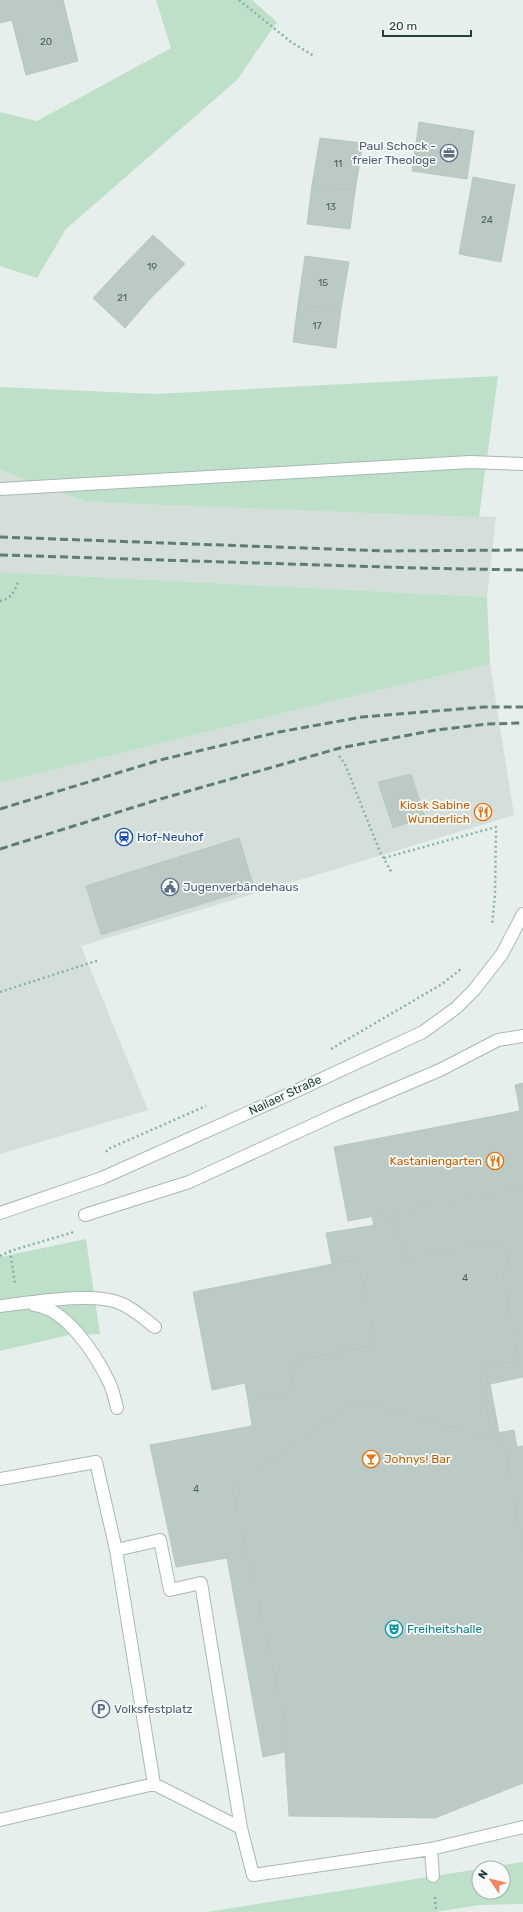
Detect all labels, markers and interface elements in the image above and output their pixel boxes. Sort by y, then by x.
scale bar [383,12,471,38]
text: 20 m [389,19,417,33]
house number: 20 [40,36,52,48]
place label: Paul Schock - freier Theologe [352,139,436,167]
office icon: Paul Schock - freier Theologe [439,143,459,163]
house number: 11 [334,158,342,170]
house number: 13 [326,201,336,213]
house number: 24 [481,214,493,226]
house number: 19 [147,261,157,273]
house number: 15 [318,277,328,289]
house number: 21 [117,292,127,304]
house number: 17 [312,320,322,332]
place label: Kiosk Sabine Wunderlich [400,798,470,826]
restaurant icon: Kiosk Sabine Wunderlich [473,802,493,822]
station icon: Hof-Neuhof [114,827,134,847]
place label: Hof-Neuhof [137,830,204,844]
public building icon: Jugenverbändehaus [160,877,180,897]
place label: Jugenverbändehaus [183,880,299,894]
street label: Nailaer Straße [247,1072,324,1118]
restaurant icon: Kastaniengarten [485,1151,505,1171]
place label: Kastaniengarten [390,1154,482,1168]
house number: 4 [462,1272,468,1284]
bar icon: Johnys! Bar [361,1449,381,1469]
place label: Johnys! Bar [384,1452,451,1466]
house number: 4 [193,1483,199,1495]
theatre icon: Freiheitshalle [384,1619,404,1639]
place label: Freiheitshalle [407,1622,482,1636]
parking icon: Volksfestplatz [91,1699,111,1719]
place label: Volksfestplatz [114,1702,193,1716]
north arrow [471,1860,511,1900]
text: N [476,1868,491,1882]

